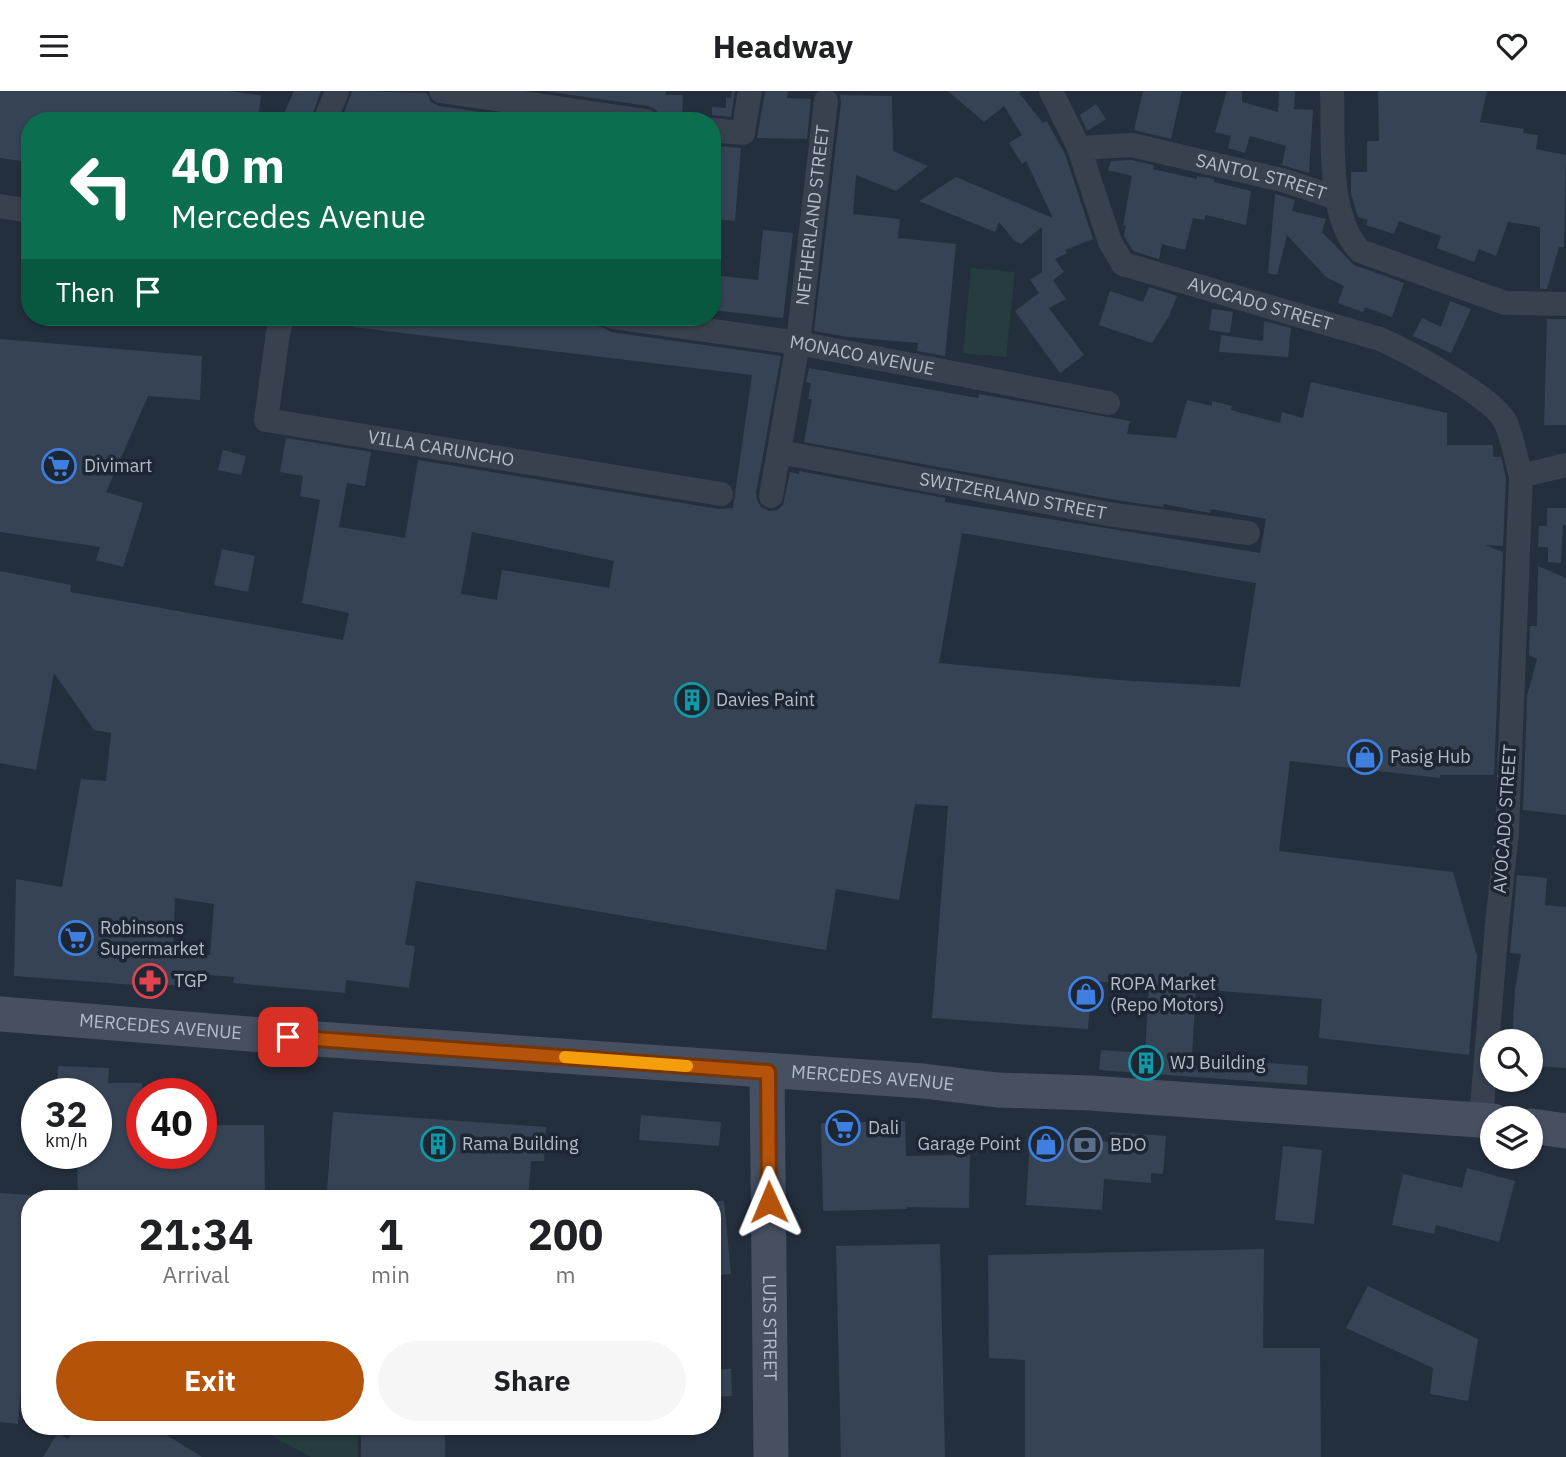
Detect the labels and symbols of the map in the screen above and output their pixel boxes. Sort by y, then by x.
street label: NETHERLAND STREET [790,124,834,307]
street label: SANTOL STREET [1194,148,1329,205]
street label: AVOCADO STREET [1185,272,1335,336]
street label: MONACO AVENUE [788,330,936,380]
street label: VILLA CARUNCHO [366,425,516,471]
supermarket icon: Divimart [40,447,78,485]
place label: Divimart [84,454,152,477]
street label: SWITZERLAND STREET [918,467,1108,524]
building icon: Davies Paint [673,681,711,719]
place label: Davies Paint [716,688,815,711]
shop icon: Pasig Hub [1346,738,1384,776]
street label: AVOCADO STREET [1488,744,1521,894]
place label: Pasig Hub [1390,745,1471,768]
place label: Robinsons Supermarket [100,916,205,960]
supermarket icon: Robinsons Supermarket [57,919,95,957]
pharmacy icon: TGP [131,962,169,1000]
place label: TGP [174,969,207,992]
place label: ROPA Market (Repo Motors) [1110,972,1224,1016]
shop icon: ROPA Market (Repo Motors) [1067,975,1105,1013]
pin [258,1007,318,1067]
street label: MERCEDES AVENUE [78,1008,243,1044]
building icon: WJ Building [1127,1044,1165,1082]
place label: WJ Building [1170,1051,1266,1074]
street label: MERCEDES AVENUE [791,1060,955,1096]
speed limit sign: 40 [126,1078,217,1169]
supermarket icon: Dali [824,1109,862,1147]
place label: Dali [868,1116,899,1139]
building icon: Rama Building [419,1125,457,1163]
shop icon: Garage Point [1027,1125,1065,1163]
bank icon: BDO [1066,1126,1104,1164]
place label: Rama Building [462,1132,579,1155]
place label: Garage Point [918,1132,1021,1155]
place label: BDO [1110,1133,1147,1156]
position arrow [732,1165,806,1239]
street label: LUIS STREET [758,1275,782,1381]

